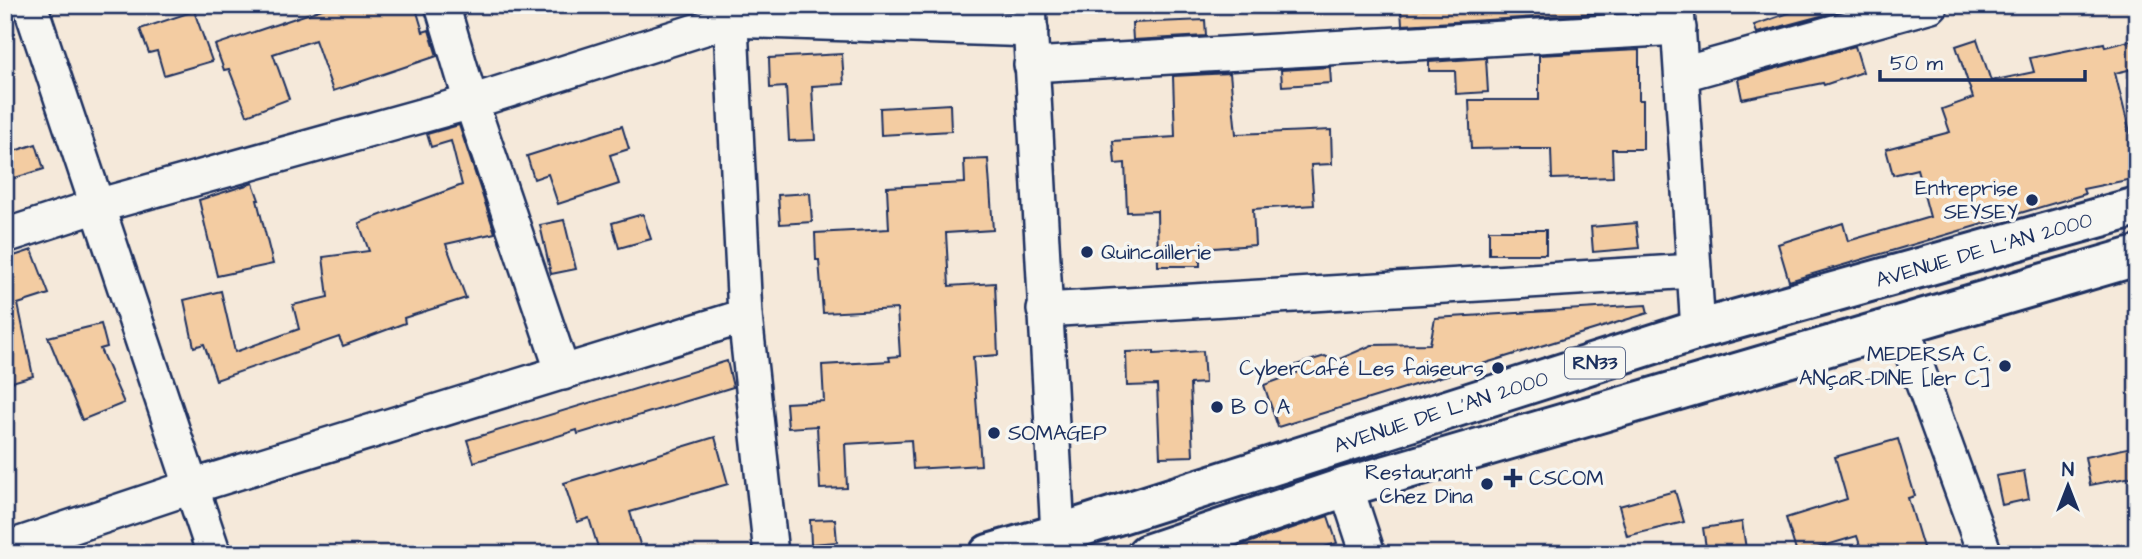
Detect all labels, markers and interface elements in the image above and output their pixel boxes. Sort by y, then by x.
scale bar [1880,38,2084,82]
text: 50 m [1890,49,1944,78]
place label: Entreprise SEYSEY [1915,174,2018,227]
marker: Entreprise SEYSEY [2024,192,2040,208]
street label: AVENUE DE L'AN 2000 [1872,205,2096,295]
place label: Quincaillerie [1101,238,1212,267]
marker: Quincaillerie [1079,244,1095,260]
place label: MEDERSA C. ANçaR-DINE [1er C] [1799,340,1991,393]
road number: RN33 [1565,348,1625,378]
place label: CyberCafé Les faiseurs [1239,354,1484,385]
marker: MEDERSA C. ANçaR-DINE [1er C] [1997,358,2013,374]
marker: CyberCafé Les faiseurs [1490,360,1506,376]
street label: AVENUE DE L'AN 2000 [1330,364,1552,460]
place label: B O A [1231,393,1291,422]
marker: B O A [1209,399,1225,415]
place label: SOMAGEP [1008,419,1107,448]
marker: SOMAGEP [986,425,1002,441]
north arrow [2034,450,2104,520]
text: N [2062,457,2074,484]
place label: Restaurant Chez Dina [1365,458,1473,511]
place label: CSCOM [1529,464,1604,493]
marker: CSCOM [1503,468,1523,488]
marker: Restaurant Chez Dina [1479,476,1495,492]

